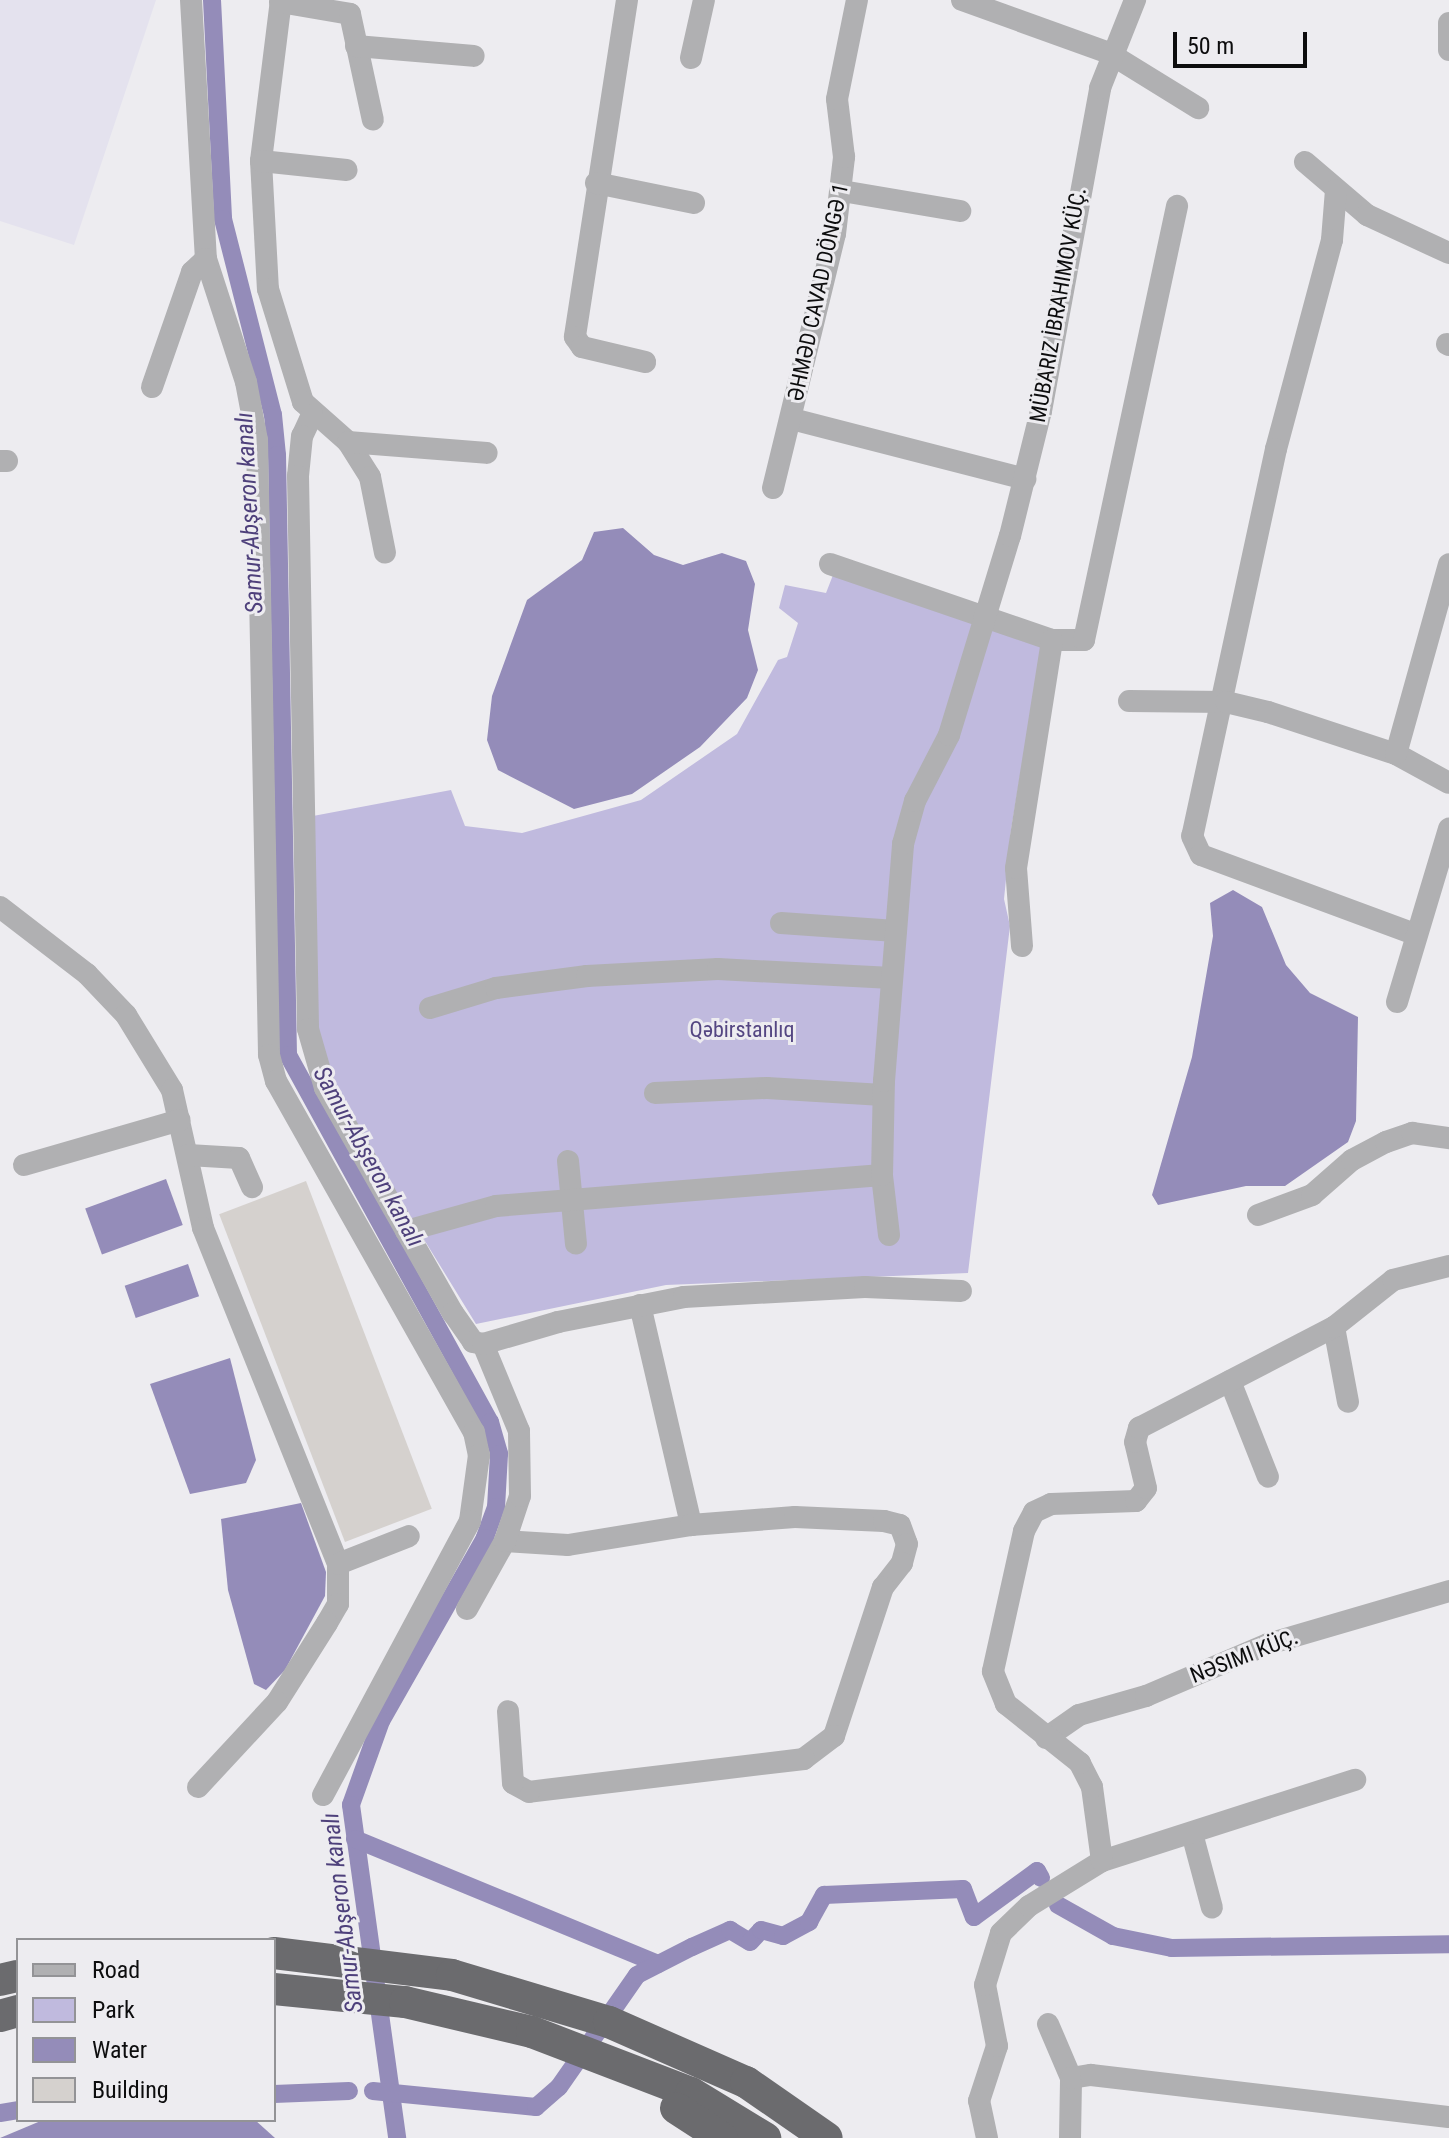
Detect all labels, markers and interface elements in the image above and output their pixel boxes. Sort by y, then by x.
scale bar [1177,16,1311,66]
text: 50 m [1187,32,1234,60]
street label: ƏHMƏD CAVAD DÖNGƏ 1 [782,181,854,403]
street label: MÜBARIZ İBRAHIMOV KÜÇ. [1024,186,1092,424]
water label: Samur-Abşeron kanalı [230,412,270,614]
park label: Qəbirstanlıq [689,1017,795,1043]
water label: Samur-Abşeron kanalı [307,1062,429,1252]
street label: NƏSIMI KÜÇ. [1186,1623,1302,1689]
water label: Samur-Abşeron kanalı [316,1811,370,2015]
legend [16,1938,276,2122]
text: Road [92,1956,140,1984]
text: Park [92,1996,135,2024]
text: Water [92,2036,147,2064]
text: Building [92,2076,169,2104]

